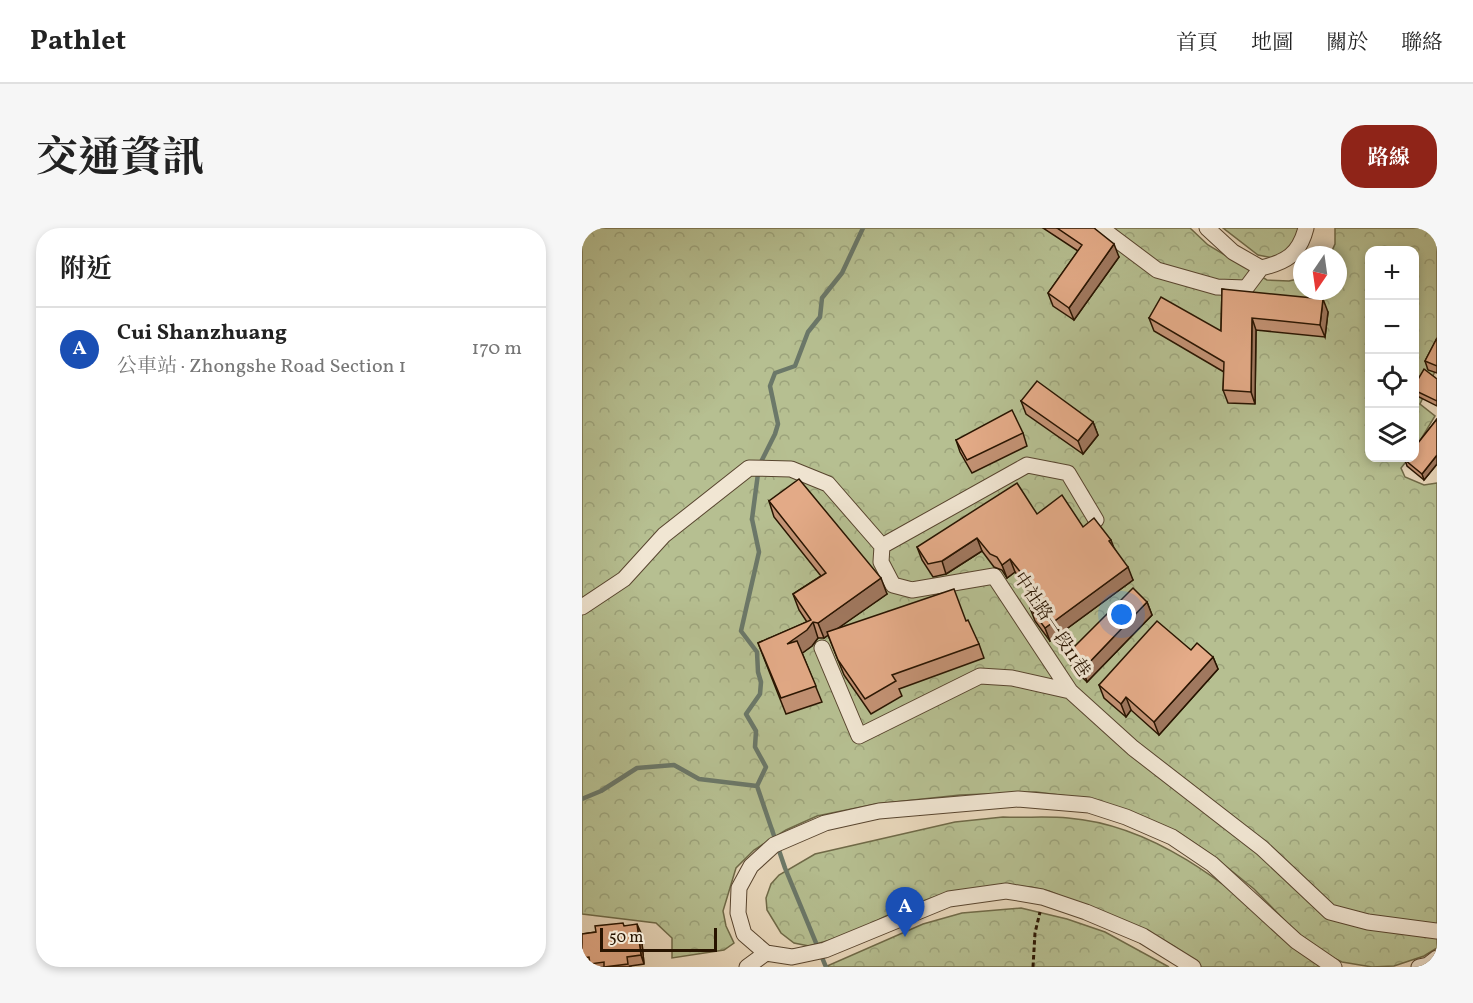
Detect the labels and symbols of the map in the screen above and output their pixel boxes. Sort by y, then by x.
north arrow [1293,246,1347,300]
street label: 中社路一段11巷 [1007,567,1095,683]
your location [1107,600,1136,629]
pin: A [886,888,924,937]
scale bar [600,925,717,952]

